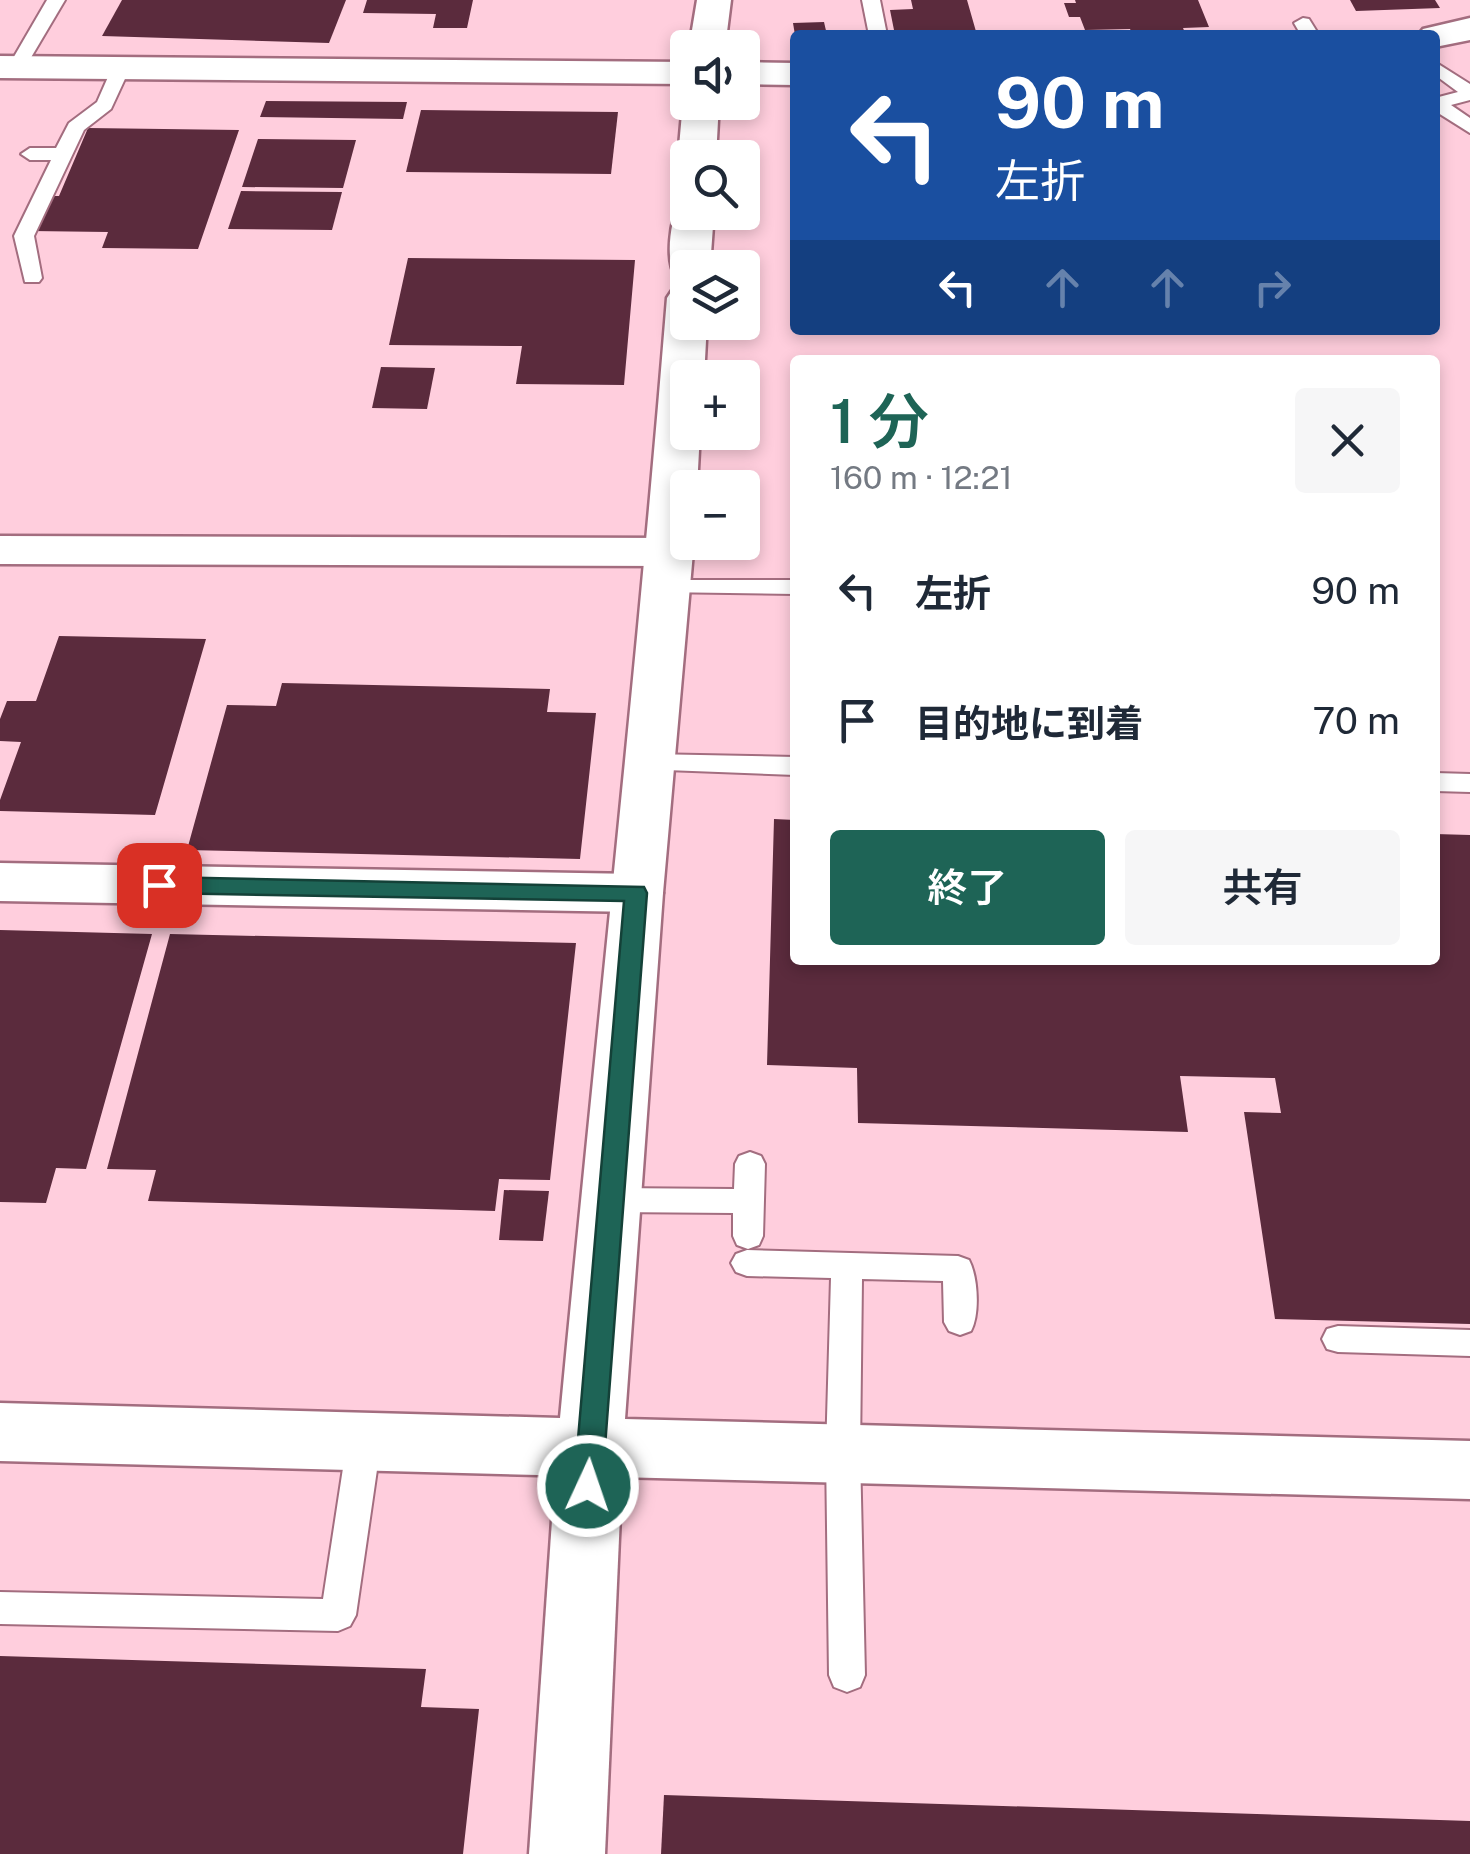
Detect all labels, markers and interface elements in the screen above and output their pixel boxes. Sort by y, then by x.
map controls [670,30,760,560]
button: sound [670,30,760,120]
text: 90 m [995,61,1165,144]
icon: left [830,70,960,200]
button: search [670,140,760,230]
text: 左折 [995,154,1085,207]
button: layers [670,250,760,340]
icon: left [930,260,985,315]
icon: ahead [1035,260,1090,315]
icon: ahead [1140,260,1195,315]
icon: right [1245,260,1300,315]
button: + [670,360,760,450]
text: 1 分 [830,386,929,457]
button: close [1295,388,1400,493]
text: 160 m · 12:21 [830,459,1013,496]
button: − [670,470,760,560]
icon: left [830,563,885,618]
text: 90 m [1311,568,1400,613]
text: 左折 [915,571,991,616]
icon: arrive [830,693,885,748]
text: 70 m [1313,698,1400,743]
text: 目的地に到着 [915,701,1143,746]
button: 終了 [830,830,1105,945]
button: 共有 [1125,830,1400,945]
pin [117,843,202,928]
icon: arrive [132,858,187,913]
position arrow [536,1434,640,1538]

